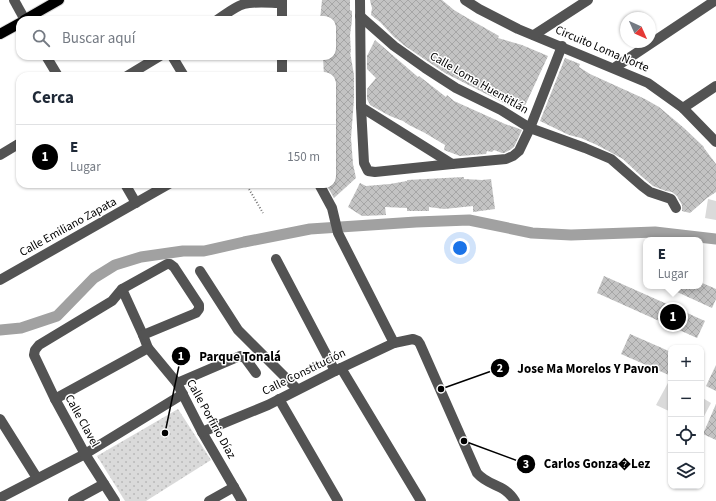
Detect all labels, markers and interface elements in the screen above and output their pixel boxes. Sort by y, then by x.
north arrow [620,12,656,48]
search box [16,16,336,60]
street label: Circuito Loma Norte [552,22,652,76]
icon: search [30,27,52,49]
text: Buscar aquí [62,28,135,49]
street label: Calle Loma Huentitlán [426,48,532,118]
text: Cerca [32,86,74,110]
text: E [70,137,78,158]
text: 1 [42,148,48,166]
text: 150 m [287,148,320,166]
text: Lugar [70,158,101,176]
street label: Calle Emiliano Zapata [16,193,120,261]
popup [643,237,703,289]
your location [450,238,470,258]
text: E [658,244,666,265]
text: Lugar [658,265,688,283]
pin: 1 [660,302,686,332]
callout: Parque Tonalá [171,344,289,369]
street label: Calle Constitución [259,344,349,400]
map controls [668,345,704,489]
button: + [668,345,704,381]
text: 1 [178,348,184,365]
text: Parque Tonalá [199,348,281,366]
callout: Jose Ma Morelos Y Pavon [490,356,667,381]
text: 2 [497,360,503,377]
text: Jose Ma Morelos Y Pavon [517,360,659,378]
street label: Calle Porfirio Díaz [182,376,240,462]
button: − [668,381,704,417]
street label: Calle Clavel [61,392,103,450]
button: locate [668,417,704,453]
callout: Carlos Gonza�Lez [516,451,659,476]
button: layers [668,453,704,489]
text: Carlos Gonza�Lez [544,455,650,473]
text: 3 [523,456,529,473]

